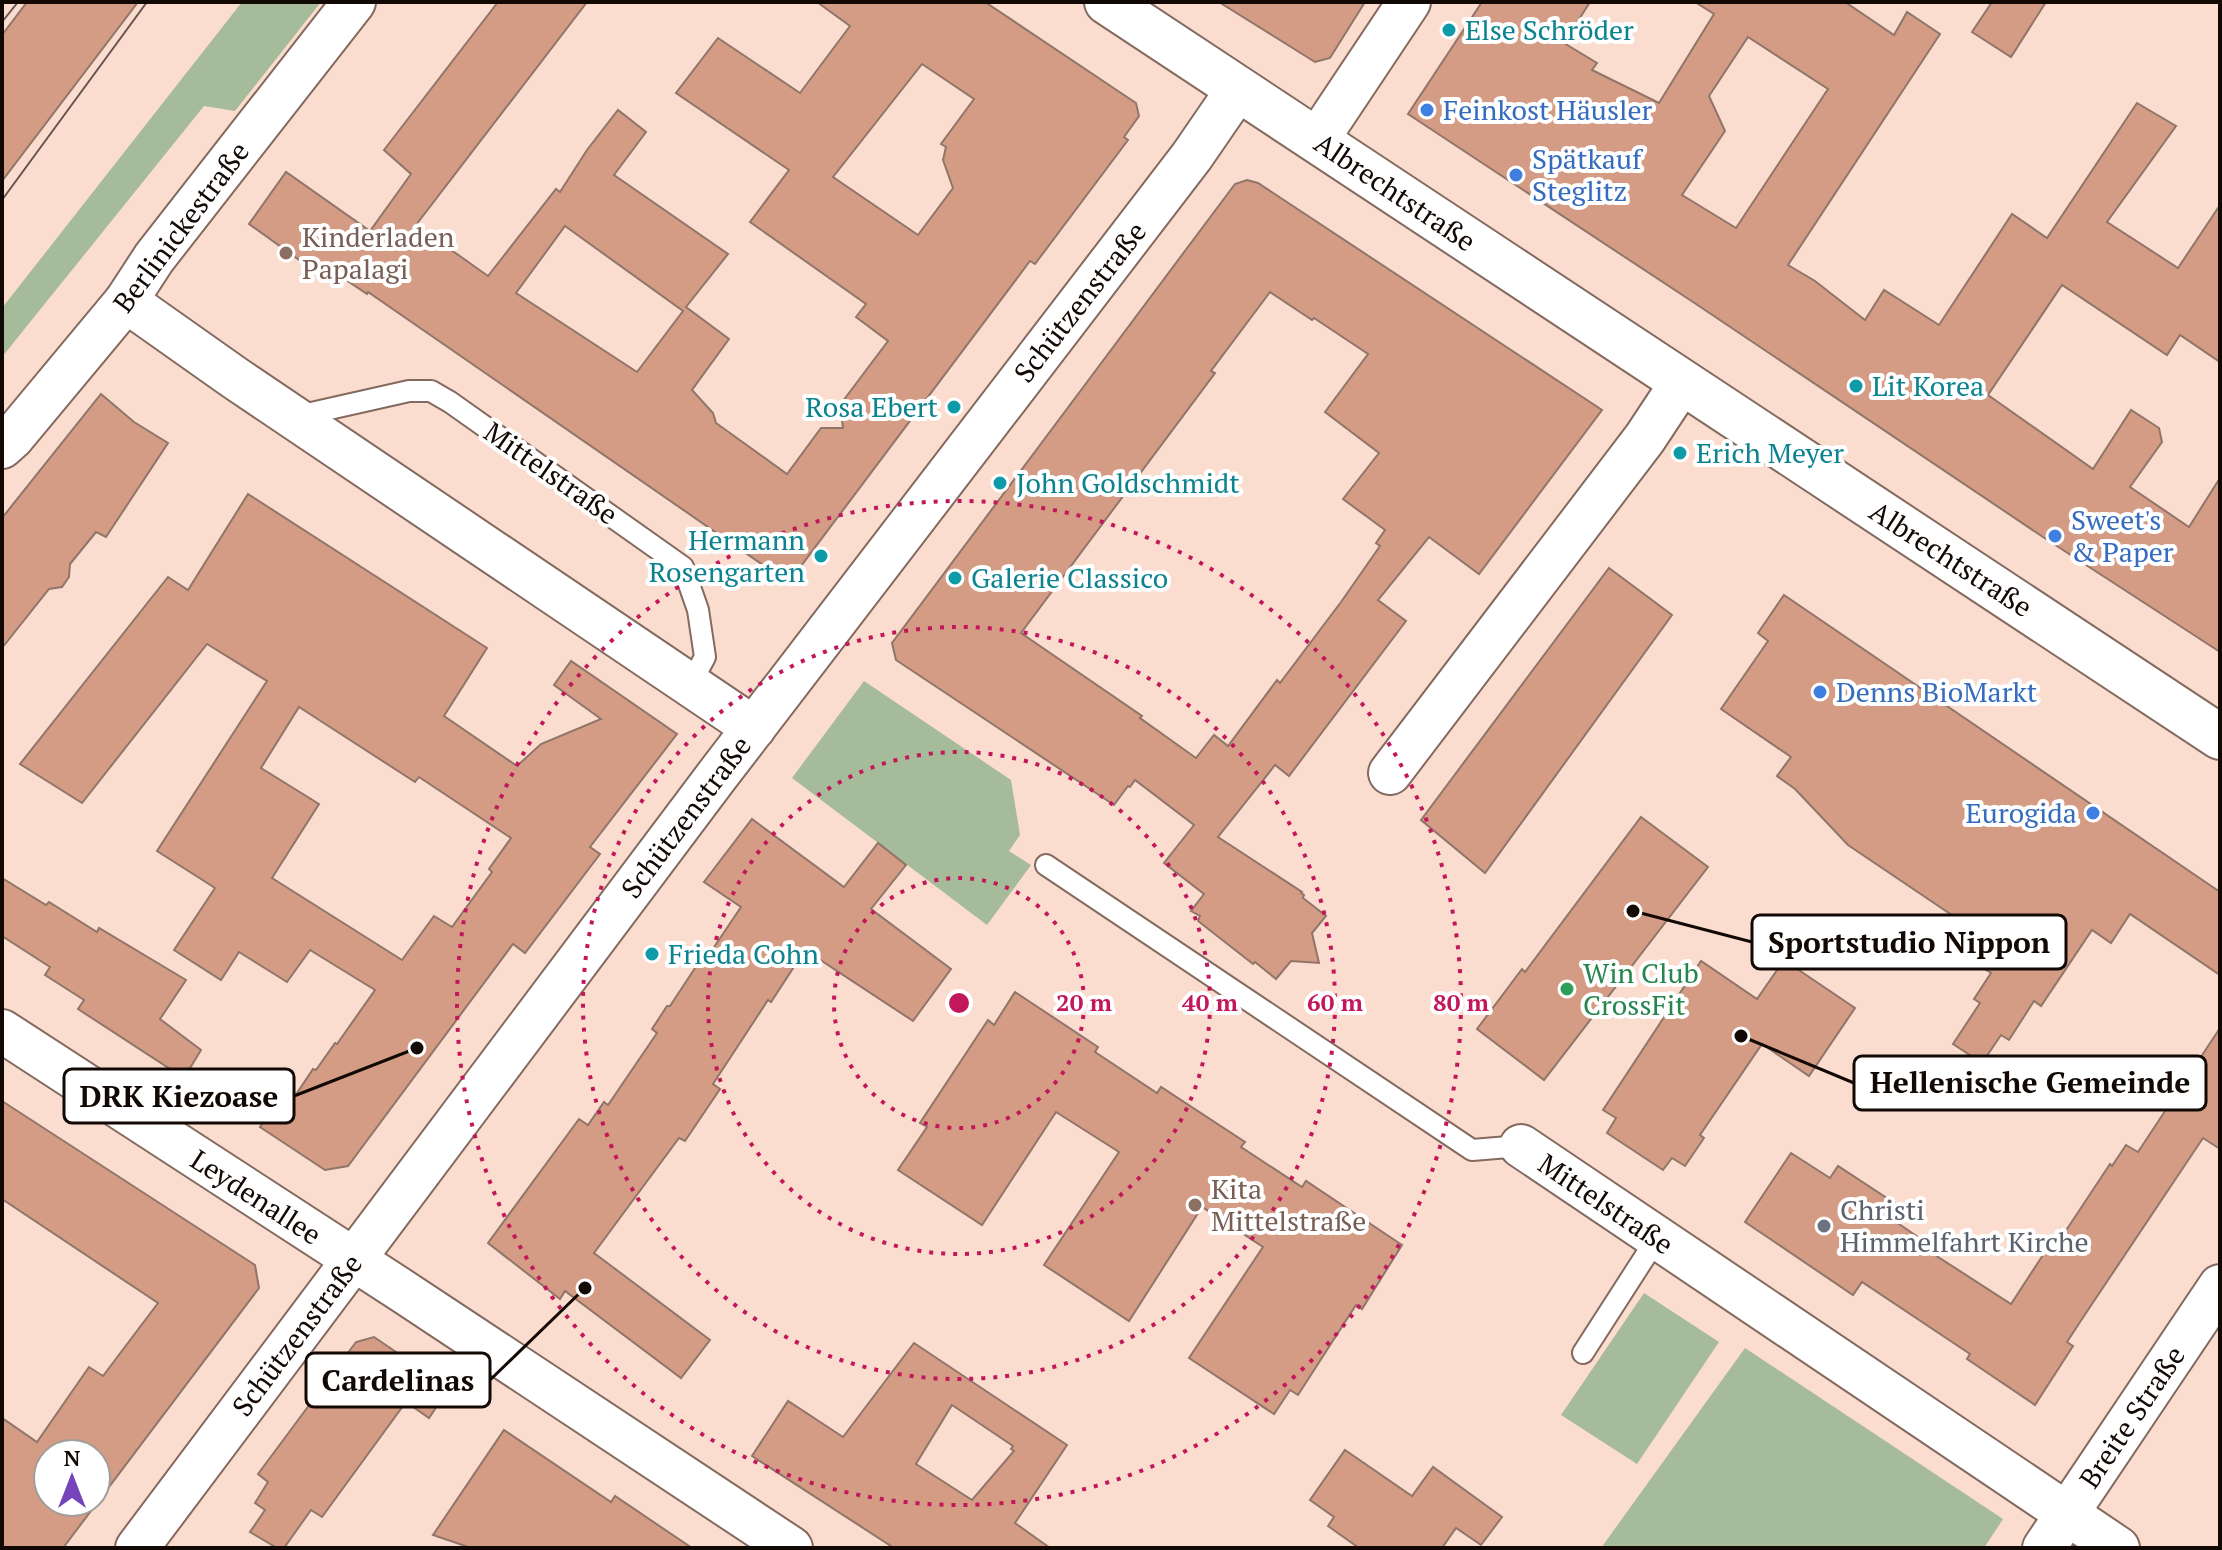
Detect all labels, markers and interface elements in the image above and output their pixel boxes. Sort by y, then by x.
place label: Else Schröder [1465,11,1634,48]
marker: Else Schröder [1440,21,1458,39]
place label: Feinkost Häusler [1443,91,1653,128]
marker: Feinkost Häusler [1418,101,1436,119]
street label: Albrechtstraße [1307,124,1483,259]
street label: Berlinickestraße [104,134,257,320]
place label: Spätkauf Steglitz [1532,140,1644,209]
marker: Spätkauf Steglitz [1507,166,1525,184]
street label: Schützenstraße [1005,214,1154,390]
place label: Kinderladen Papalagi [302,218,455,287]
marker: Kinderladen Papalagi [277,244,295,262]
place label: Lit Korea [1872,367,1984,404]
marker: Lit Korea [1847,377,1865,395]
place label: Rosa Ebert [805,388,939,425]
marker: Rosa Ebert [945,398,963,416]
street label: Mittelstraße [477,413,626,532]
place label: Erich Meyer [1696,434,1844,471]
marker: Erich Meyer [1671,444,1689,462]
place label: John Goldschmidt [1016,464,1240,501]
marker: John Goldschmidt [991,474,1009,492]
street label: Albrechtstraße [1863,492,2040,625]
place label: Sweet's & Paper [2071,501,2174,570]
place label: Hermann Rosengarten [649,521,805,590]
marker: Sweet's & Paper [2046,527,2064,545]
marker: Hermann Rosengarten [812,547,830,565]
place label: Galerie Classico [971,559,1168,596]
marker: Galerie Classico [946,569,964,587]
place label: Denns BioMarkt [1836,673,2038,710]
marker: Denns BioMarkt [1811,683,1829,701]
street label: Schützenstraße [612,728,759,905]
place label: Eurogida [1966,794,2077,831]
marker: Eurogida [2084,804,2102,822]
callout: Sportstudio Nippon [1752,915,2066,969]
text: Sportstudio Nippon [1768,922,2050,962]
place label: Frieda Cohn [668,935,819,972]
marker: Frieda Cohn [643,945,661,963]
place label: Win Club CrossFit [1583,954,1699,1023]
marker: Win Club CrossFit [1558,980,1576,998]
text: 20 m [1056,986,1112,1018]
text: 40 m [1182,986,1238,1018]
text: 60 m [1307,986,1363,1018]
text: 80 m [1433,986,1489,1018]
centre of rings [945,989,973,1017]
callout: Hellenische Gemeinde [1854,1056,2206,1110]
text: Hellenische Gemeinde [1870,1062,2190,1102]
callout: DRK Kiezoase [64,1069,294,1123]
text: DRK Kiezoase [80,1076,278,1116]
street label: Leydenallee [184,1141,329,1253]
street label: Mittelstraße [1532,1145,1681,1262]
place label: Kita Mittelstraße [1211,1170,1366,1239]
place label: Christi Himmelfahrt Kirche [1840,1191,2089,1260]
marker: Kita Mittelstraße [1186,1196,1204,1214]
marker: Christi Himmelfahrt Kirche [1815,1217,1833,1235]
street label: Schützenstraße [223,1246,370,1423]
street label: Breite Straße [2070,1338,2193,1495]
callout: Cardelinas [306,1353,490,1407]
text: Cardelinas [322,1360,474,1400]
north arrow [32,1438,112,1518]
text: N [64,1443,81,1472]

